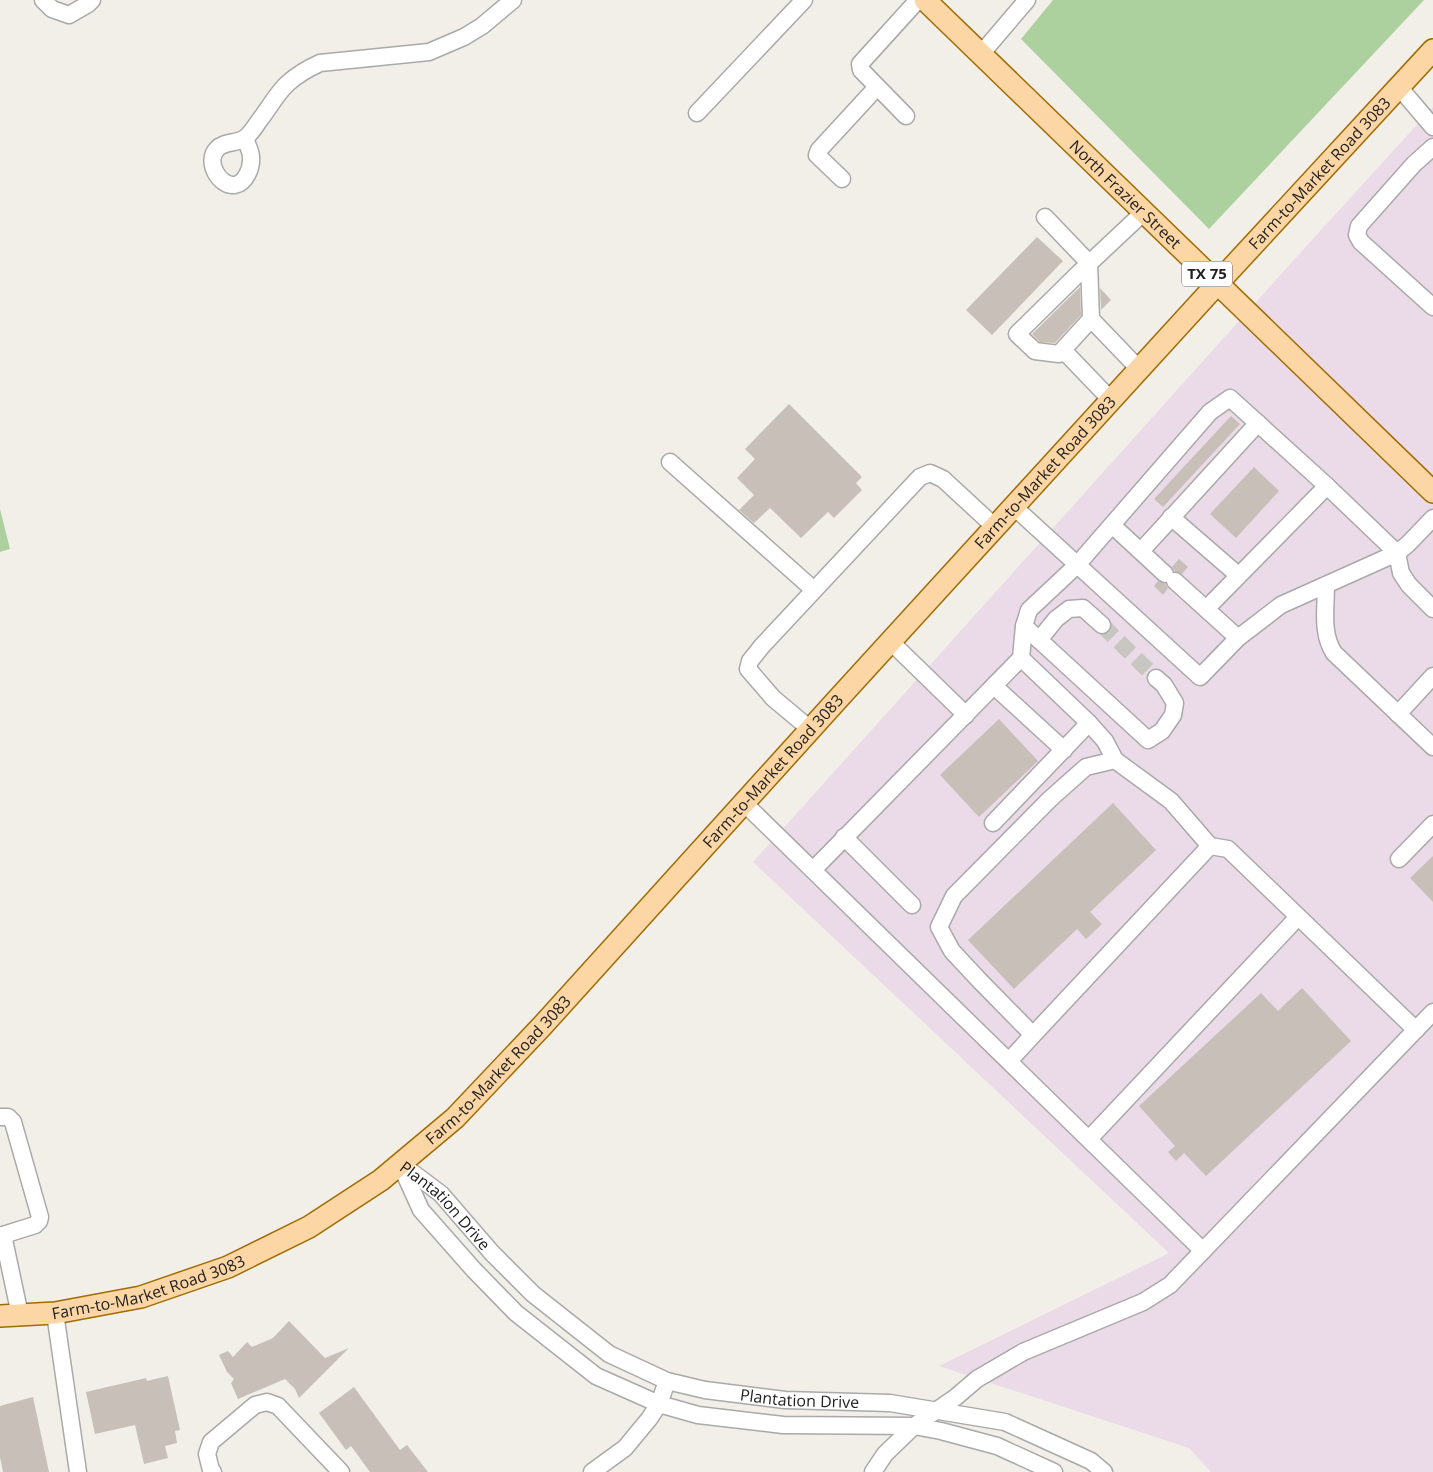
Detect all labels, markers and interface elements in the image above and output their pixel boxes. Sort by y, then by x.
street label: Farm-to-Market Road 3083 [1243,92,1395,254]
street label: North Frazier Street [1065,135,1186,254]
road number: TX 75 [1182,262,1232,286]
street label: Farm-to-Market Road 3083 [969,391,1121,554]
street label: Farm-to-Market Road 3083 [697,689,848,853]
street label: Farm-to-Market Road 3083 [421,990,576,1149]
street label: Plantation Drive [395,1156,496,1255]
street label: Farm-to-Market Road 3083 [50,1249,249,1324]
street label: Plantation Drive [739,1383,860,1413]

